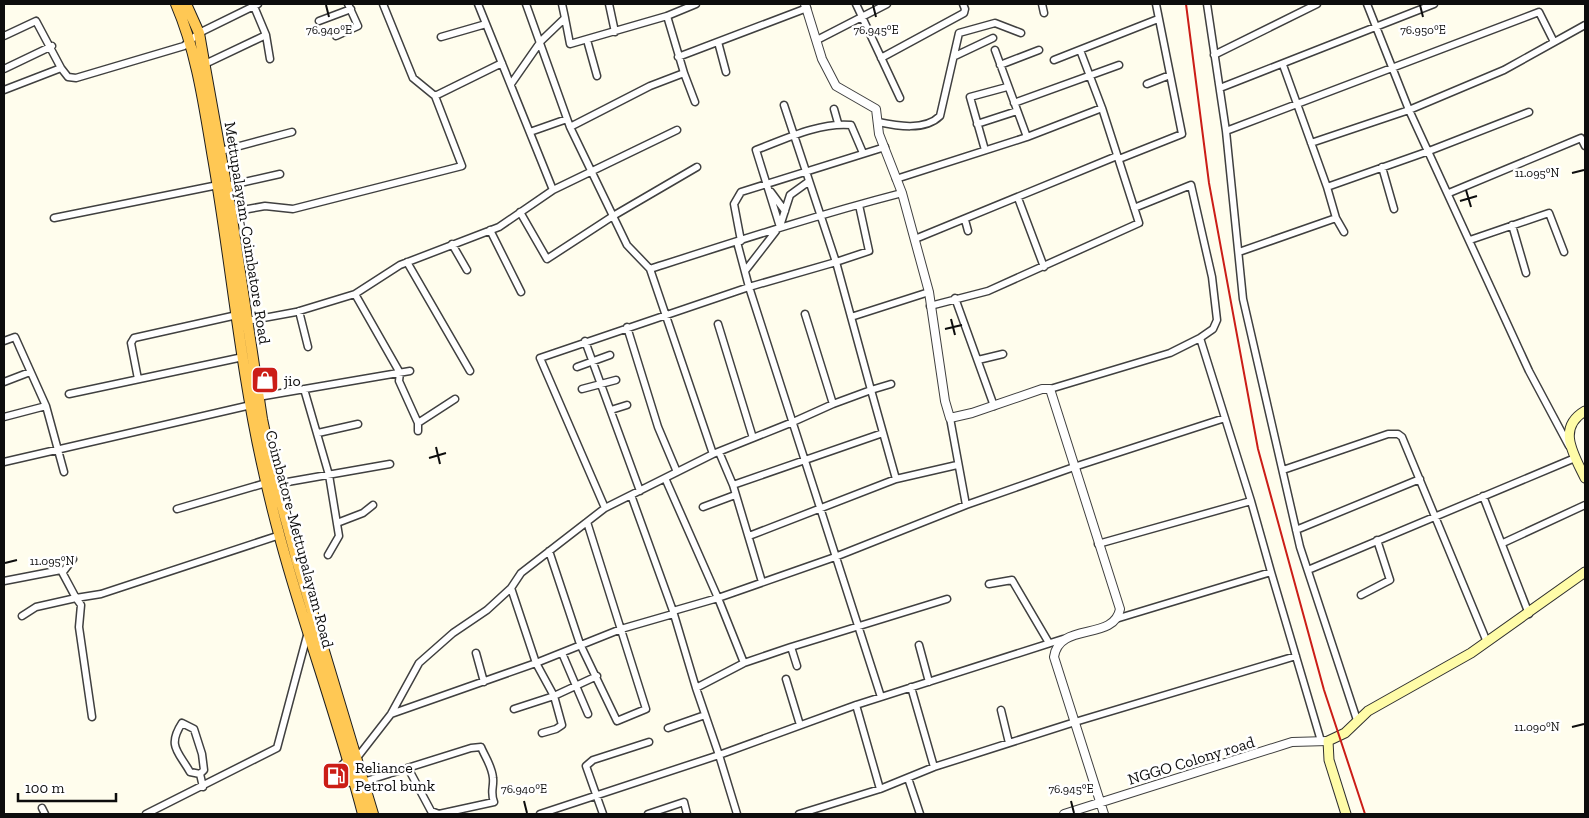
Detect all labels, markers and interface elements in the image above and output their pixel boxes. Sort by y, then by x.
text: 76.940°E [306,23,352,37]
text: 76.945°E [853,23,899,37]
text: 76.950°E [1400,23,1446,37]
street label: Mettupalayam-Coimbatore Road [221,121,275,346]
text: 11.095°N [1515,166,1559,180]
shop icon: jio [250,365,280,395]
place label: jio [283,371,301,390]
street label: Coimbatore-Mettupalayam Road [261,428,338,650]
text: 11.095°N [30,554,74,568]
text: 11.090°N [1514,720,1560,734]
street label: NGGO Colony road [1125,732,1257,789]
place label: Reliance Petrol bunk [355,758,436,795]
fuel station icon: Reliance Petrol bunk [321,761,351,791]
scale bar [18,770,115,802]
text: 100 m [25,779,64,797]
text: 76.940°E [501,782,547,796]
text: 76.945°E [1048,782,1094,796]

